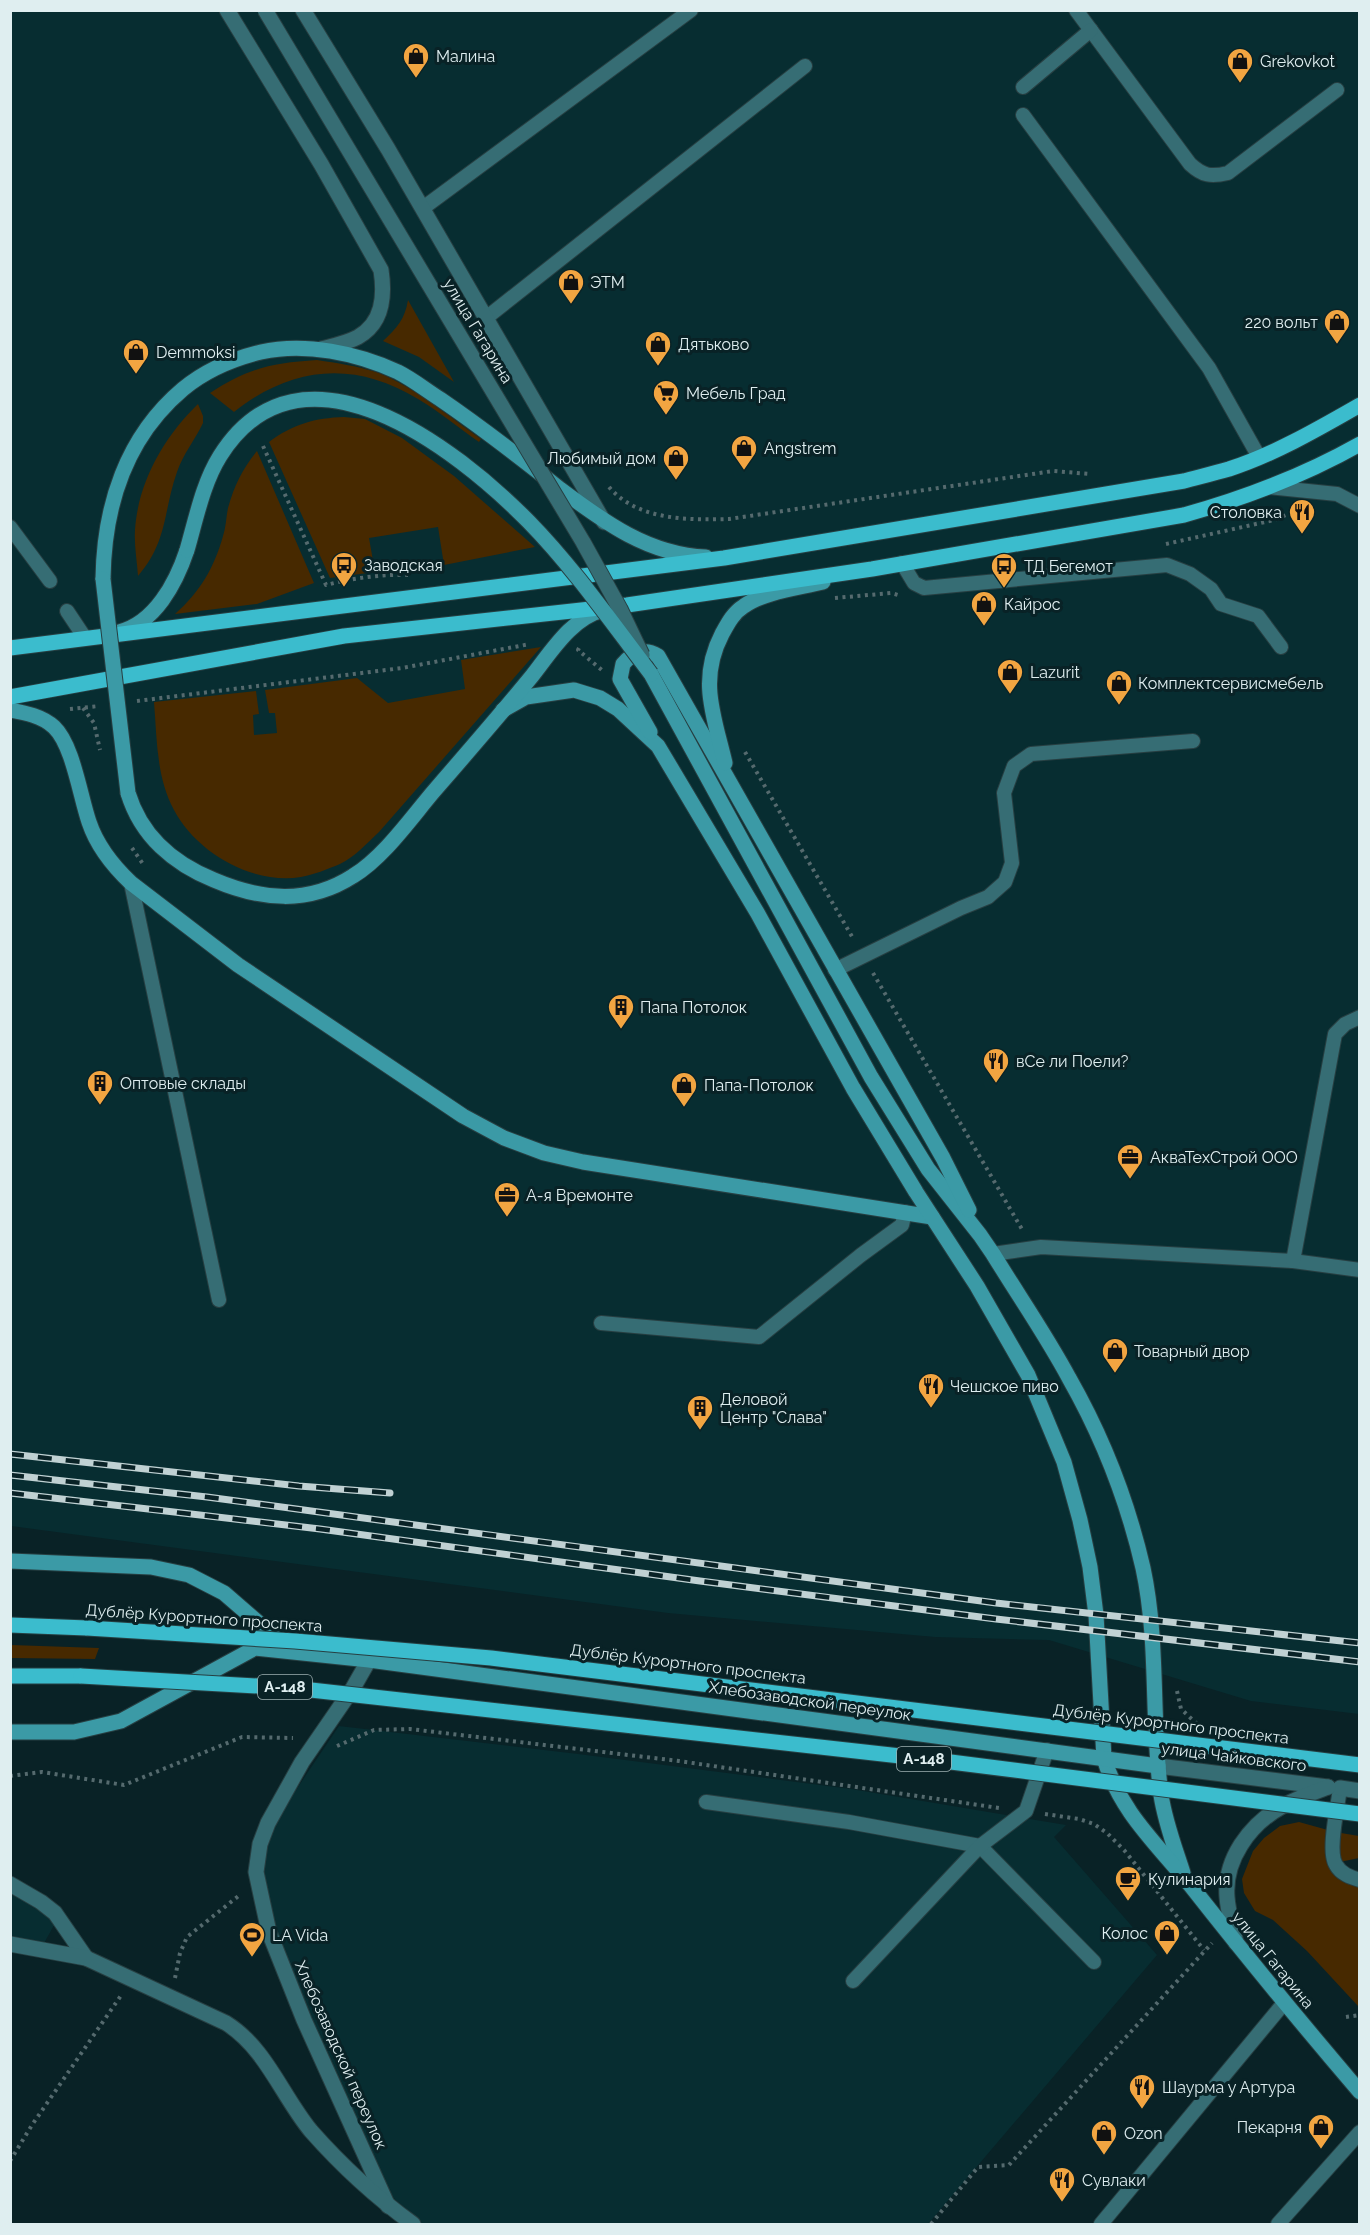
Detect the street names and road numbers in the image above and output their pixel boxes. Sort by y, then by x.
street label: улица Гагарина [439,275,517,387]
street label: Дублёр Курортного проспекта [85,1600,323,1636]
street label: Дублёр Курортного проспекта [569,1640,807,1688]
road number: А-148 [258,1675,312,1699]
street label: Хлебозаводской переулок [708,1677,912,1725]
street label: Дублёр Курортного проспекта [1052,1700,1290,1748]
street label: улица Чайковского [1160,1739,1308,1775]
road number: А-148 [897,1747,951,1771]
street label: улица Гагарина [1228,1908,1318,2012]
street label: Хлебозаводской переулок [291,1958,391,2152]

